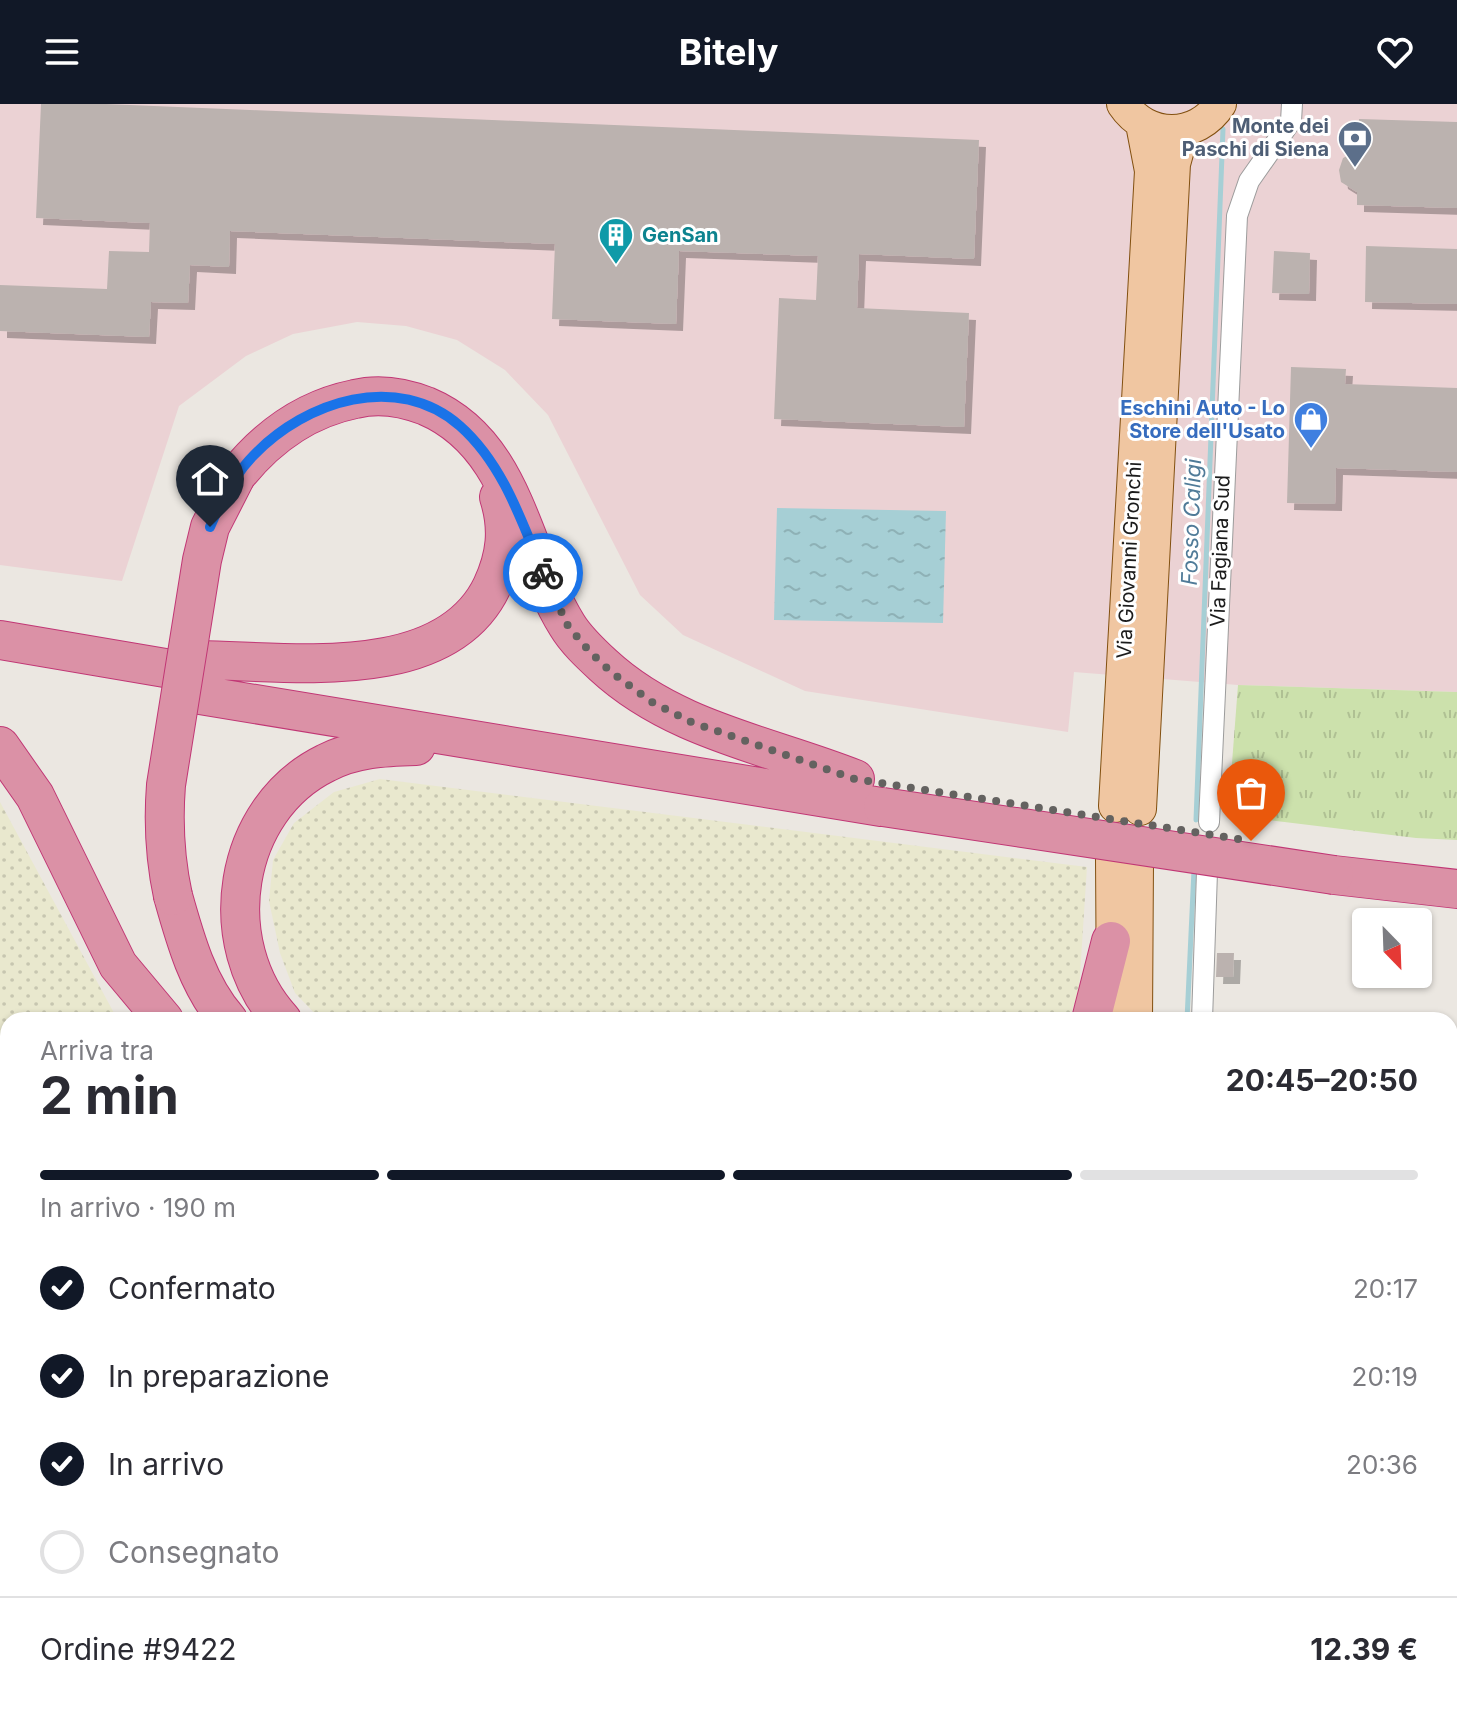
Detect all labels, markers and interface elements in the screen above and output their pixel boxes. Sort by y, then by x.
icon: menu [40,30,84,74]
text: Bitely [679,30,778,74]
icon: heart [1373,30,1417,74]
place label: Monte dei Paschi di Siena [1182,114,1329,161]
bank icon: Monte dei Paschi di Siena [1336,119,1374,169]
building icon: GenSan [597,216,635,266]
place label: GenSan [642,223,719,247]
place label: Eschini Auto - Lo Store dell'Usato [1120,396,1285,443]
shop icon: Eschini Auto - Lo Store dell'Usato [1292,400,1330,450]
pin [176,445,244,527]
icon: home [188,457,232,501]
water label: Fosso Caligi [1176,457,1206,586]
street label: Via Giovanni Gronchi [1112,461,1146,659]
street label: Via Fagiana Sud [1205,475,1235,627]
courier [503,533,583,613]
icon: bike [521,551,565,595]
pin [1217,759,1285,841]
icon: bag [1229,771,1273,815]
north arrow [1352,908,1432,988]
map controls [1352,908,1432,988]
text: Arriva tra [40,1035,154,1066]
text: 20:45–20:50 [1226,1062,1418,1098]
text: 2 min [40,1064,179,1127]
text: In arrivo · 190 m [40,1192,236,1223]
icon: check [40,1266,84,1310]
text: Confermato [108,1270,276,1306]
text: 20:17 [1353,1273,1418,1304]
icon: check [40,1354,84,1398]
text: In preparazione [108,1358,330,1394]
text: 20:19 [1352,1361,1418,1392]
icon: check [40,1442,84,1486]
text: In arrivo [108,1446,224,1482]
text: 20:36 [1346,1449,1418,1480]
text: Consegnato [108,1534,279,1570]
text: Ordine #9422 [40,1631,237,1667]
text: 12.39 € [1310,1631,1418,1667]

